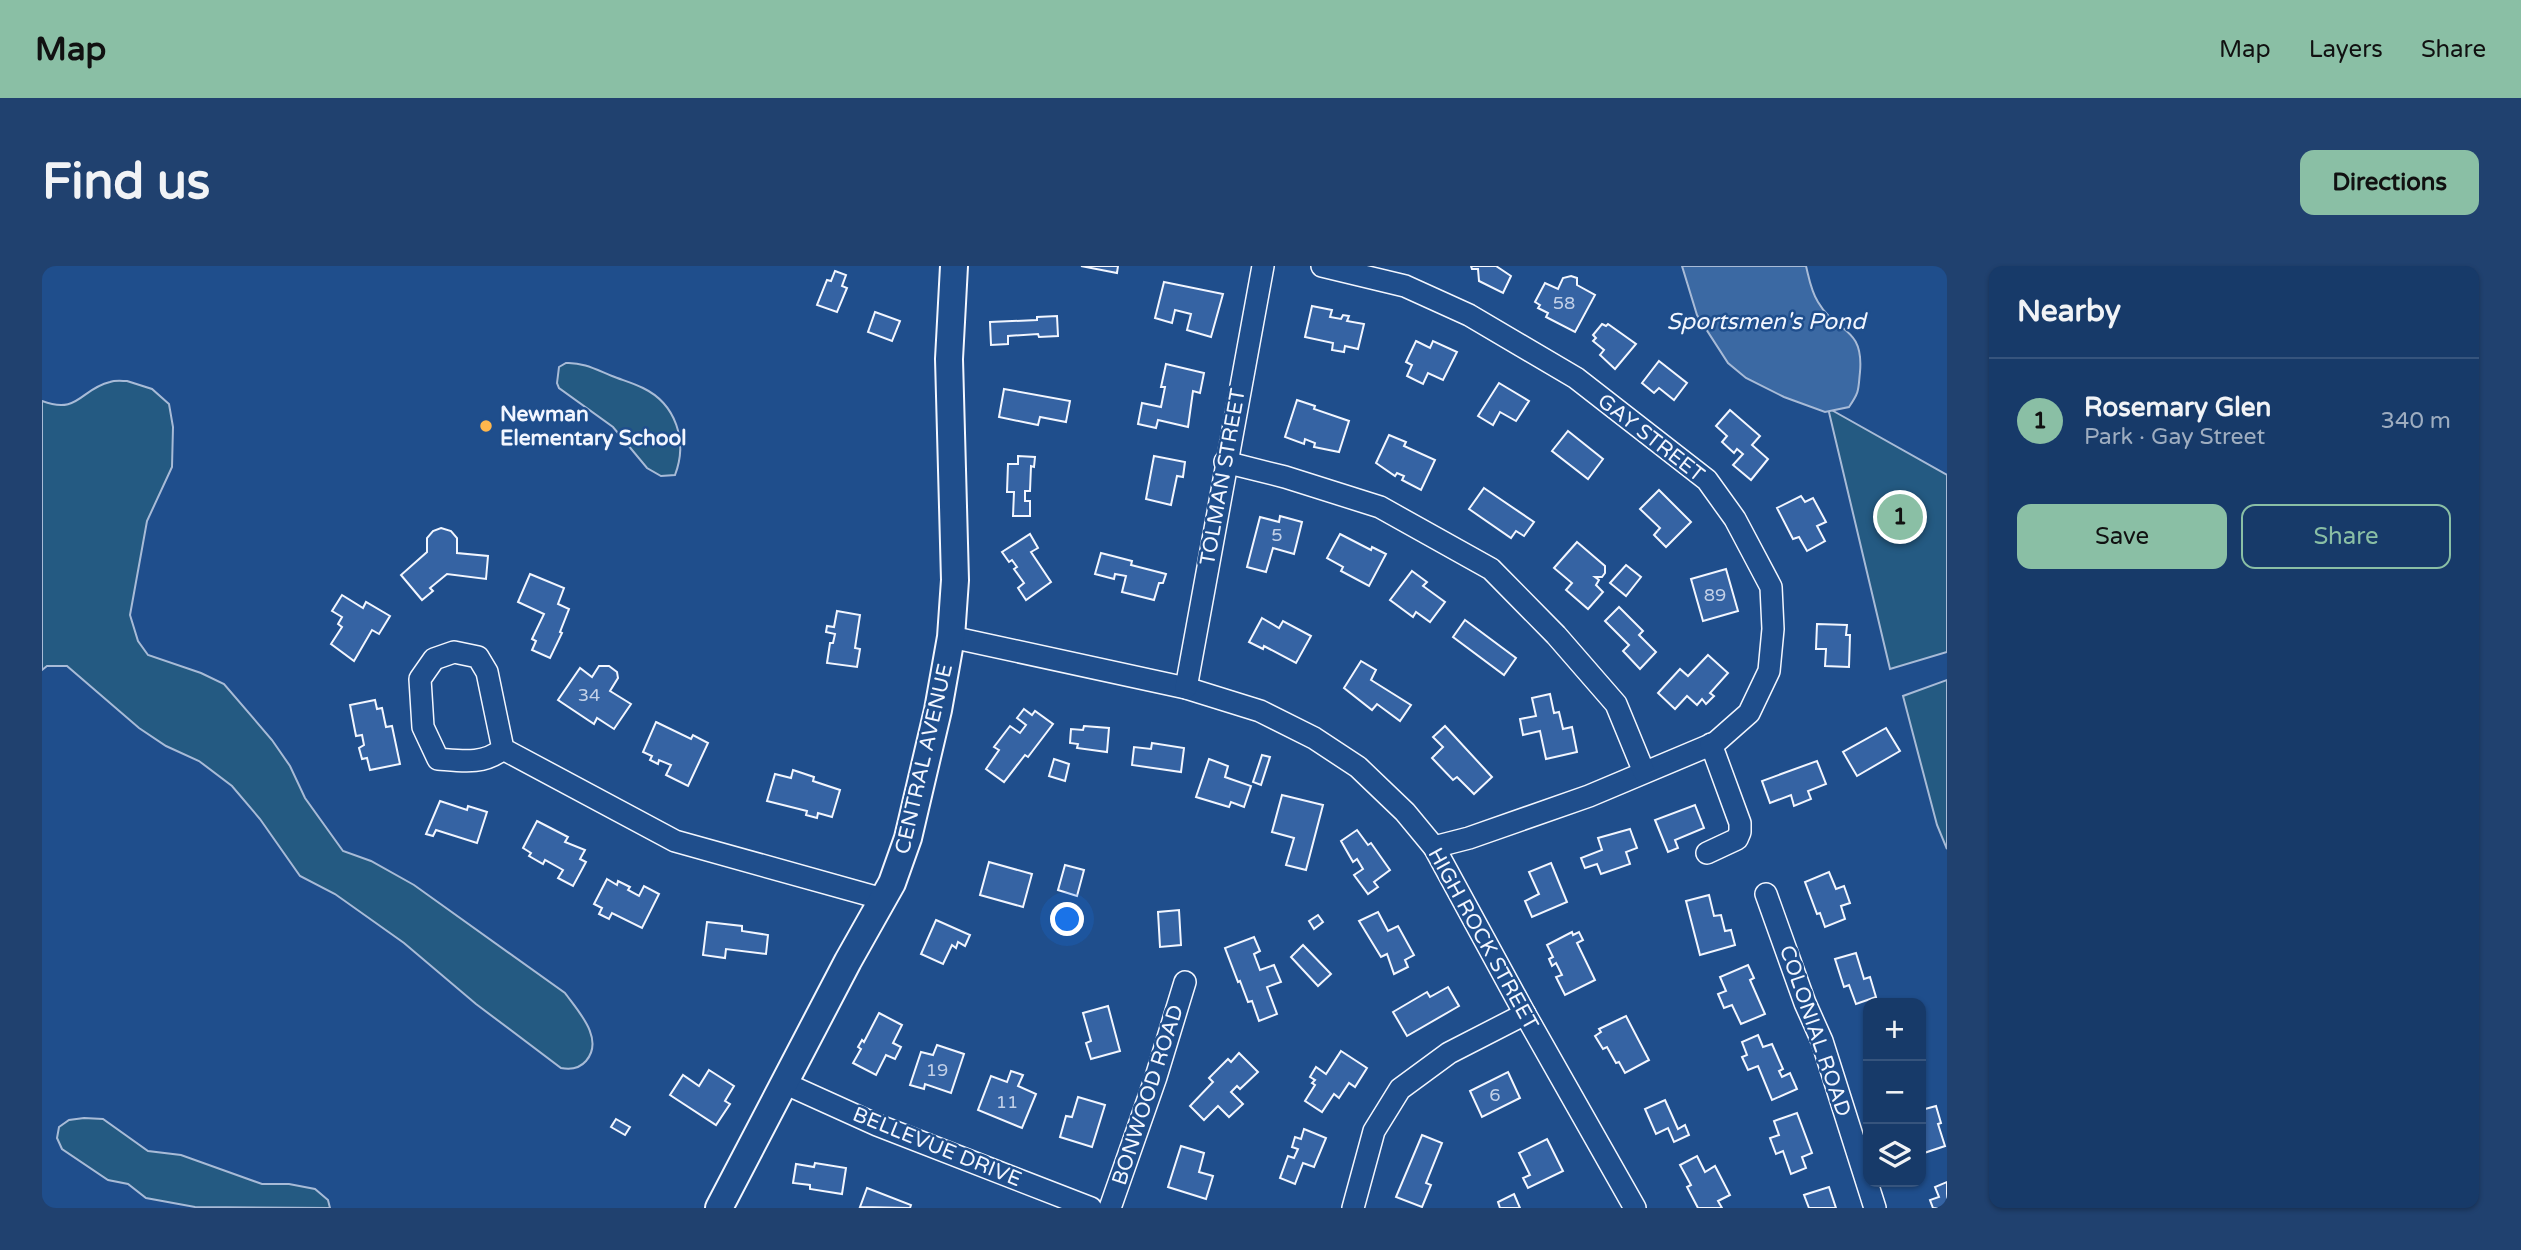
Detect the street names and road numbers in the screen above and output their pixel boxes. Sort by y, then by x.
street label: TOLMAN STREET [1195,386,1251,567]
street label: GAY STREET [1593,389,1710,488]
street label: CENTRAL AVENUE [890,661,958,857]
street label: HIGH ROCK STREET [1422,843,1544,1035]
street label: COLONIAL ROAD [1774,942,1856,1120]
street label: BONWOOD ROAD [1107,1002,1189,1188]
street label: BELLEVUE DRIVE [849,1102,1025,1192]

